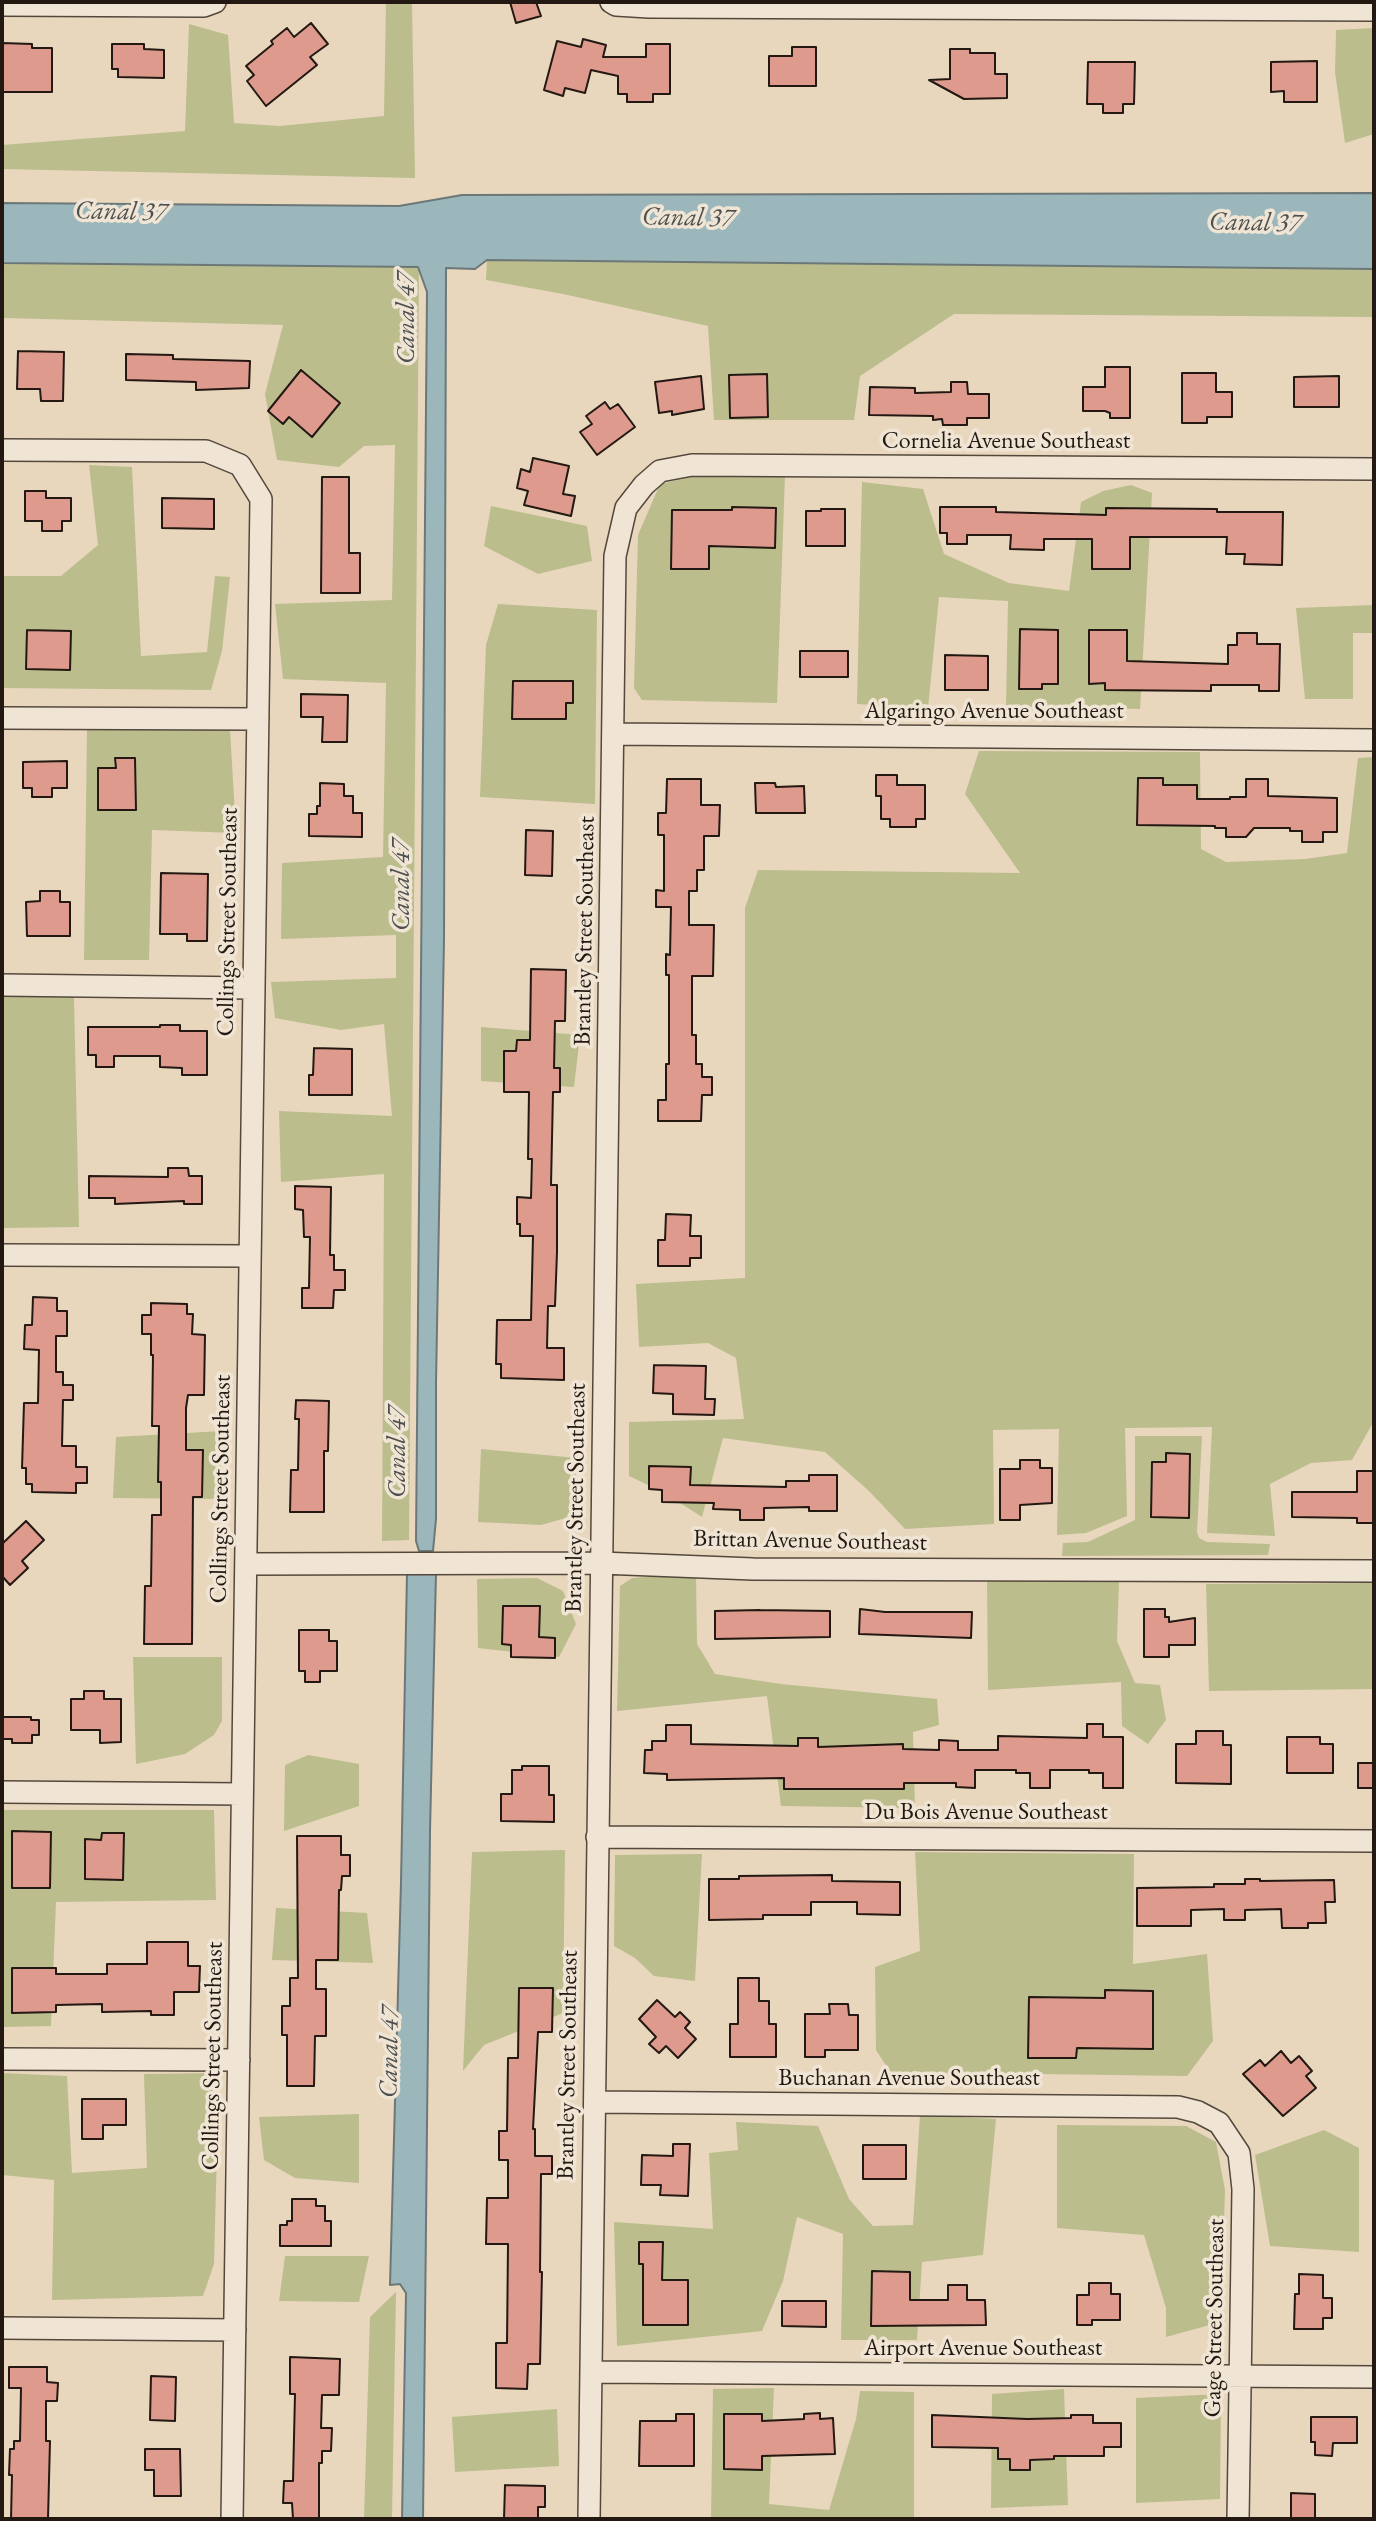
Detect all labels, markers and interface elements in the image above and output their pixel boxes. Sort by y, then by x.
water label: Canal 37 [75,196,167,228]
water label: Canal 37 [642,202,734,234]
water label: Canal 37 [1209,207,1301,239]
water label: Canal 47 [391,272,423,364]
street label: Cornelia Avenue Southeast [882,427,1130,455]
street label: Algaringo Avenue Southeast [864,697,1124,725]
street label: Collings Street Southeast [212,807,244,1037]
street label: Brantley Street Southeast [569,816,601,1046]
water label: Canal 47 [386,839,418,931]
street label: Collings Street Southeast [205,1374,237,1604]
street label: Brantley Street Southeast [560,1383,592,1613]
water label: Canal 47 [382,1406,414,1498]
street label: Brittan Avenue Southeast [693,1525,927,1557]
street label: Du Bois Avenue Southeast [864,1798,1108,1826]
street label: Collings Street Southeast [197,1941,229,2171]
street label: Brantley Street Southeast [552,1950,584,2180]
water label: Canal 47 [374,2006,406,2098]
street label: Buchanan Avenue Southeast [778,2064,1040,2092]
street label: Gage Street Southeast [1199,2218,1231,2418]
street label: Airport Avenue Southeast [864,2334,1102,2362]

